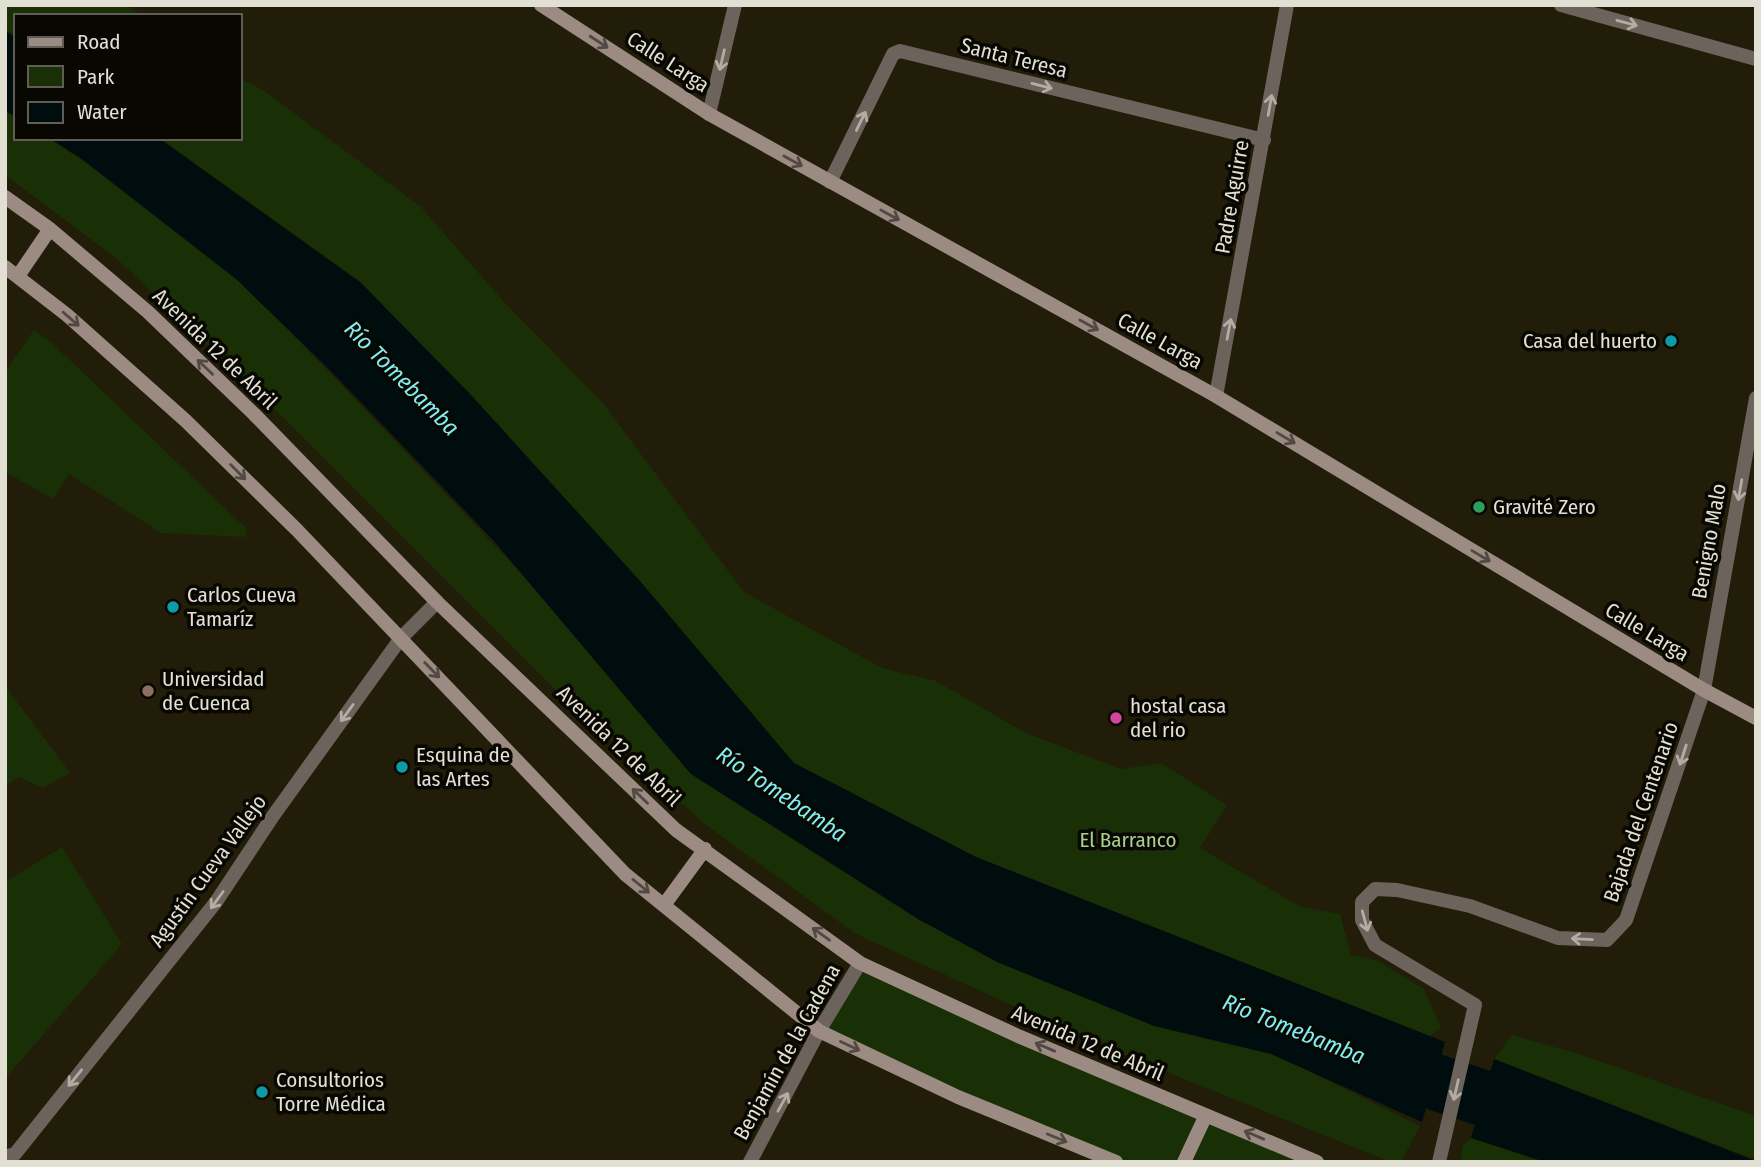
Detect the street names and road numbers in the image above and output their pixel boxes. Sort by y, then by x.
street label: Calle Larga [622,26,714,98]
street label: Santa Teresa [958,32,1070,84]
street label: Padre Aguirre [1209,138,1255,256]
street label: Avenida 12 de Abril [147,283,283,415]
street label: Calle Larga [1113,307,1207,375]
street label: Benigno Malo [1686,481,1732,601]
street label: Calle Larga [1600,597,1694,667]
street label: Avenida 12 de Abril [551,680,687,812]
street label: Bajada del Centenario [1598,718,1684,906]
street label: Agustín Cueva Vallejo [144,790,272,952]
street label: Benjamín de la Cadena [728,960,846,1144]
street label: Avenida 12 de Abril [1008,999,1168,1087]

